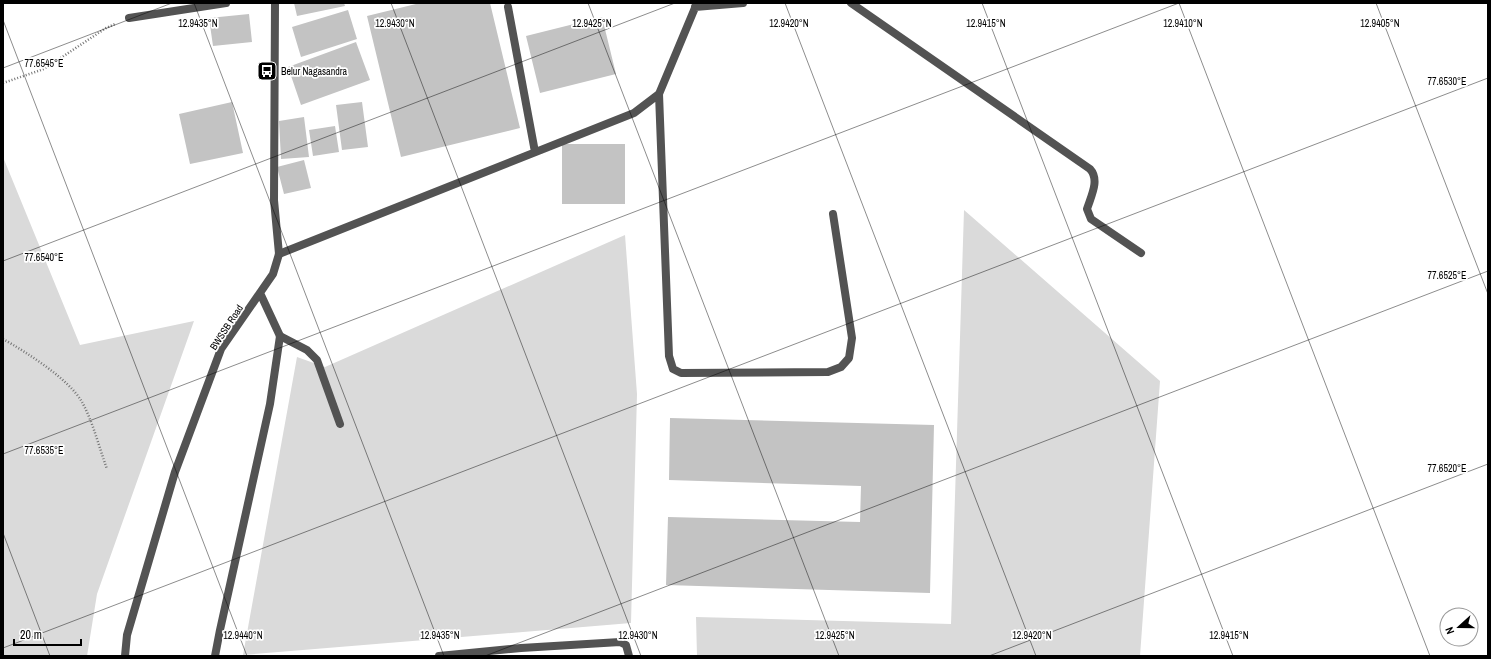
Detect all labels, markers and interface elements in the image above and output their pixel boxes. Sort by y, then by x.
text: 12.9435°N [178,17,218,30]
text: 12.9430°N [375,17,415,30]
text: 12.9425°N [572,17,612,30]
text: 12.9420°N [769,17,809,30]
text: 12.9415°N [966,17,1006,30]
text: 12.9410°N [1163,17,1203,30]
text: 12.9405°N [1360,17,1400,30]
text: 77.6545°E [24,57,64,70]
bus stop icon: Belur Nagasandra [256,60,278,82]
place label: Belur Nagasandra [281,65,348,78]
text: 77.6530°E [1427,75,1467,88]
text: 77.6540°E [24,251,64,264]
text: 77.6525°E [1427,269,1467,282]
street label: BWSSB Road [207,302,246,352]
text: 77.6535°E [24,444,64,457]
text: 77.6520°E [1427,462,1467,475]
north arrow [1439,607,1479,647]
scale bar [14,621,81,647]
text: N [1442,625,1457,636]
text: 20 m [20,627,42,643]
text: 12.9440°N [223,629,263,642]
text: 12.9435°N [420,629,460,642]
text: 12.9430°N [618,629,658,642]
text: 12.9425°N [815,629,855,642]
text: 12.9420°N [1012,629,1052,642]
text: 12.9415°N [1209,629,1249,642]

